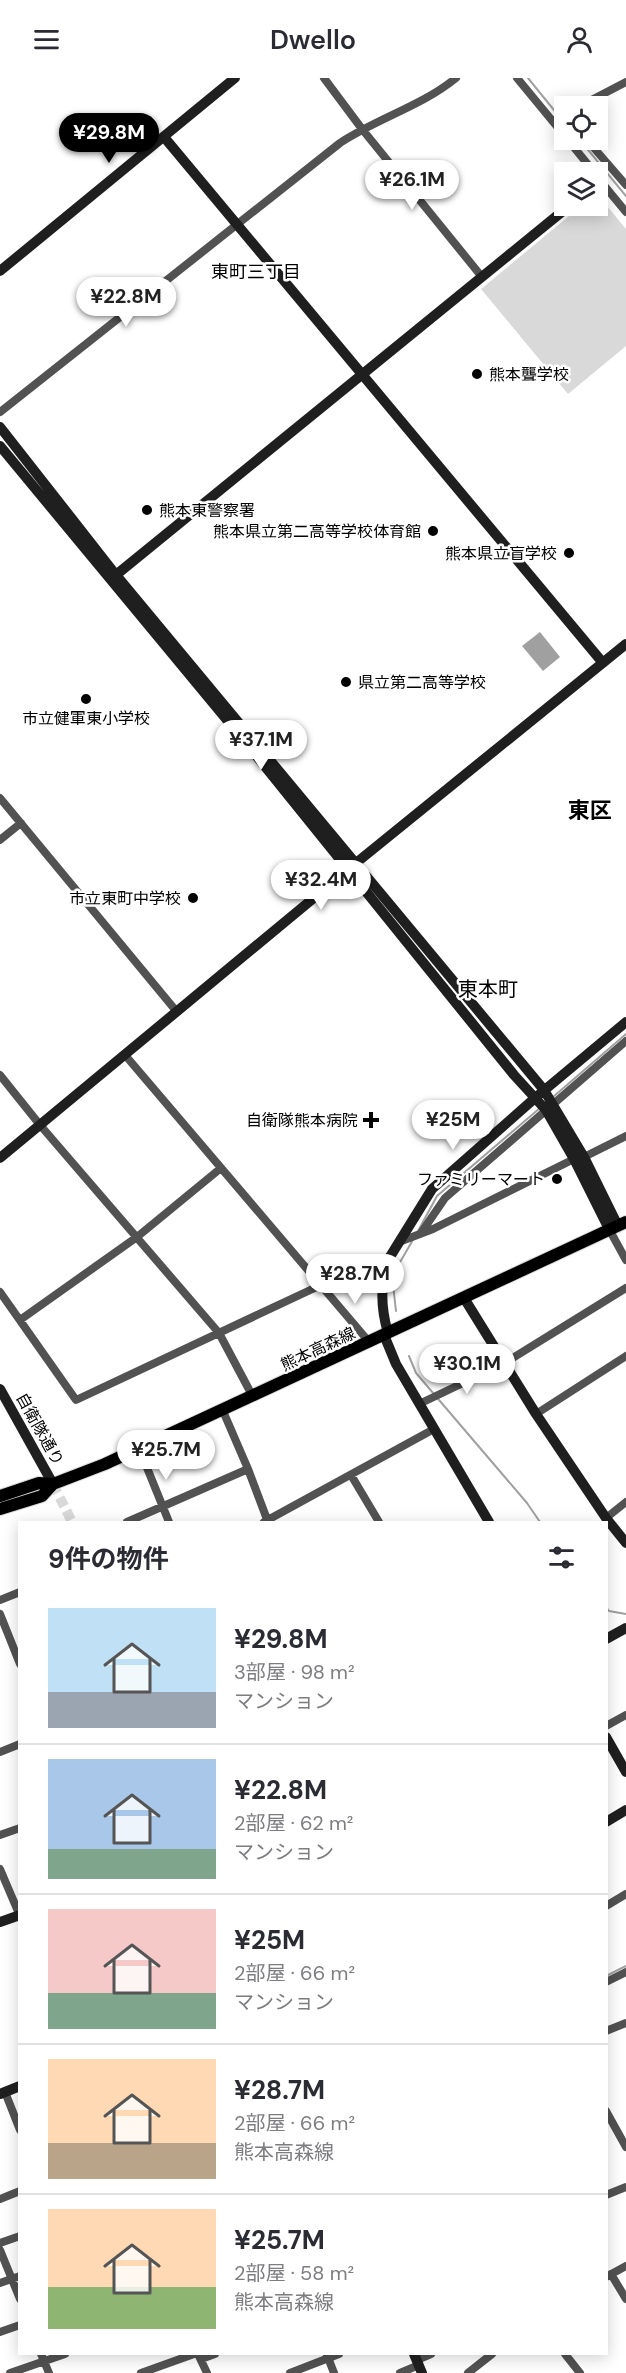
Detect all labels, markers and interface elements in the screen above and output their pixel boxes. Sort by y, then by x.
text: Dwello [270,22,356,57]
icon: menu [30,23,63,56]
icon: person [563,23,596,56]
map controls [554,96,608,216]
button: locate [554,96,608,150]
pin: ¥29.8M [60,113,158,164]
text: ¥29.8M [73,119,145,145]
pin: ¥26.1M [363,160,461,211]
button: layers [554,162,608,216]
text: ¥26.1M [379,166,445,192]
district label: 東町三丁目 [211,260,301,284]
pin: ¥22.8M [77,277,175,328]
text: ¥22.8M [90,283,162,309]
place label: 熊本聾学校 [489,364,569,385]
marker: 熊本聾学校 [470,367,484,381]
place label: 熊本東警察署 [159,500,255,521]
marker: 熊本東警察署 [140,503,154,517]
place label: 熊本県立第二高等学校体育館 [213,521,421,542]
marker: 熊本県立第二高等学校体育館 [426,524,440,538]
place label: 熊本県立盲学校 [445,543,557,564]
marker: 熊本県立盲学校 [562,546,576,560]
place label: 県立第二高等学校 [358,672,486,693]
marker: 県立第二高等学校 [339,675,353,689]
marker: 市立健軍東小学校 [79,692,93,706]
place label: 市立健軍東小学校 [22,708,150,729]
pin: ¥37.1M [212,720,310,771]
text: ¥37.1M [229,726,293,752]
district label: 東区 [568,796,612,825]
pin: ¥32.4M [272,860,370,911]
text: ¥32.4M [285,866,357,892]
place label: 市立東町中学校 [69,888,181,909]
marker: 市立東町中学校 [186,891,200,905]
district label: 東本町 [458,976,518,1002]
pin: ¥25M [417,1100,489,1151]
text: ¥25M [426,1106,480,1132]
place label: 自衛隊熊本病院 [246,1110,358,1131]
marker: 自衛隊熊本病院 [362,1111,380,1129]
place label: ファミリーマート [417,1169,545,1190]
marker: ファミリーマート [550,1172,564,1186]
pin: ¥28.7M [306,1254,404,1305]
text: ¥28.7M [320,1260,390,1286]
street label: 熊本高森線 [277,1323,359,1375]
pin: ¥30.1M [418,1344,516,1395]
text: ¥30.1M [433,1350,501,1376]
street label: 自衛隊通り [11,1389,69,1469]
pin: ¥25.7M [117,1430,215,1481]
text: ¥25.7M [131,1436,201,1462]
icon: filters [545,1541,578,1574]
text: 9件の物件 [48,1542,169,1576]
text: ¥29.8M [234,1622,328,1656]
icon: home [96,1632,168,1704]
text: 3部屋 · 98 m² [234,1659,355,1685]
text: マンション [234,1688,334,1714]
text: ¥22.8M [234,1773,327,1807]
icon: home [96,1783,168,1855]
text: 2部屋 · 62 m² [234,1810,353,1836]
text: マンション [234,1839,334,1865]
text: ¥25M [234,1923,305,1957]
icon: home [96,1933,168,2005]
text: 2部屋 · 66 m² [234,1960,355,1986]
text: マンション [234,1989,334,2015]
text: ¥28.7M [234,2073,325,2107]
icon: home [96,2083,168,2155]
text: 2部屋 · 66 m² [234,2110,355,2136]
text: 熊本高森線 [234,2139,334,2165]
text: ¥25.7M [234,2223,325,2257]
icon: home [96,2233,168,2305]
text: 2部屋 · 58 m² [234,2260,354,2286]
text: 熊本高森線 [234,2289,334,2315]

